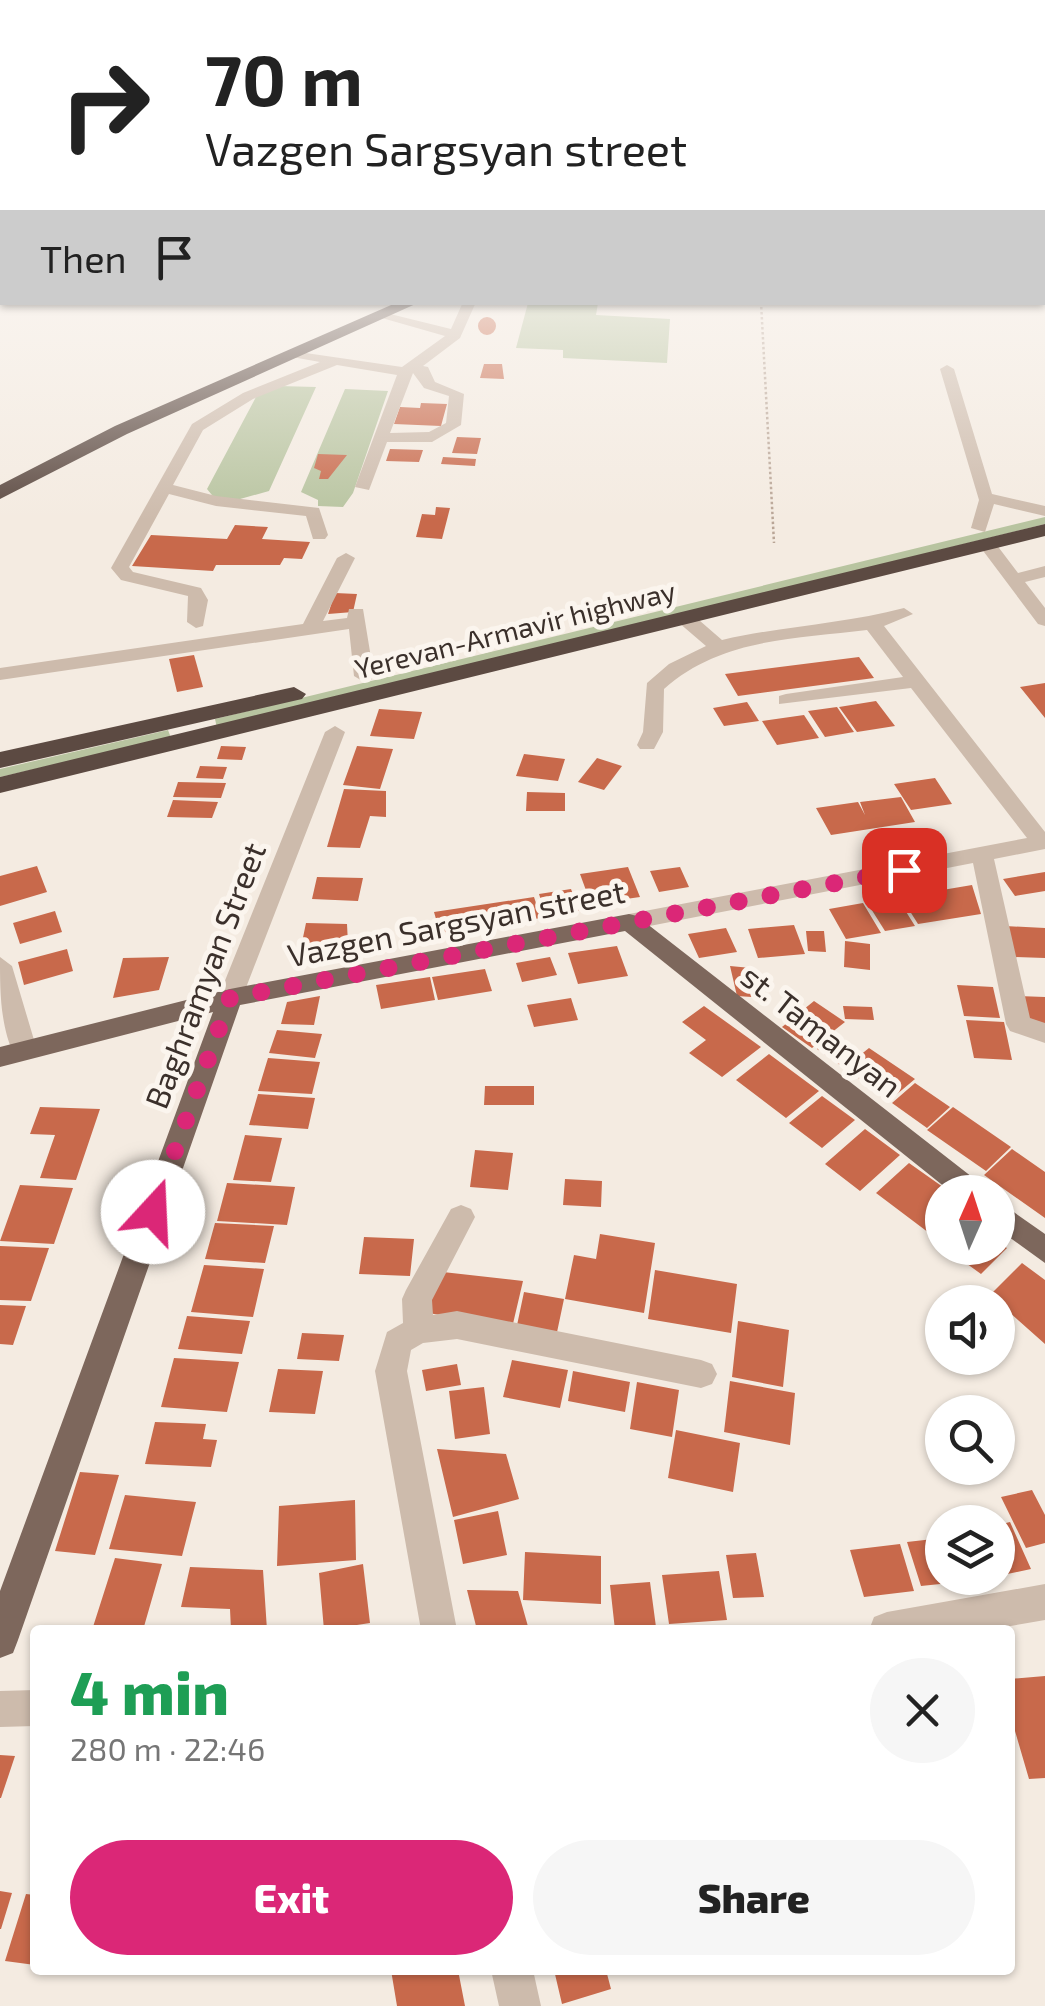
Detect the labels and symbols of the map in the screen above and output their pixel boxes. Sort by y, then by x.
street label: Yerevan-Armavir highway [351,573,679,685]
pin [862,828,947,913]
street label: Baghramyan Street [136,837,272,1113]
street label: Vazgen Sargsyan street [284,871,628,973]
street label: st. Tamanyan [734,956,910,1104]
position arrow [101,1160,205,1264]
north arrow [925,1175,1015,1265]

